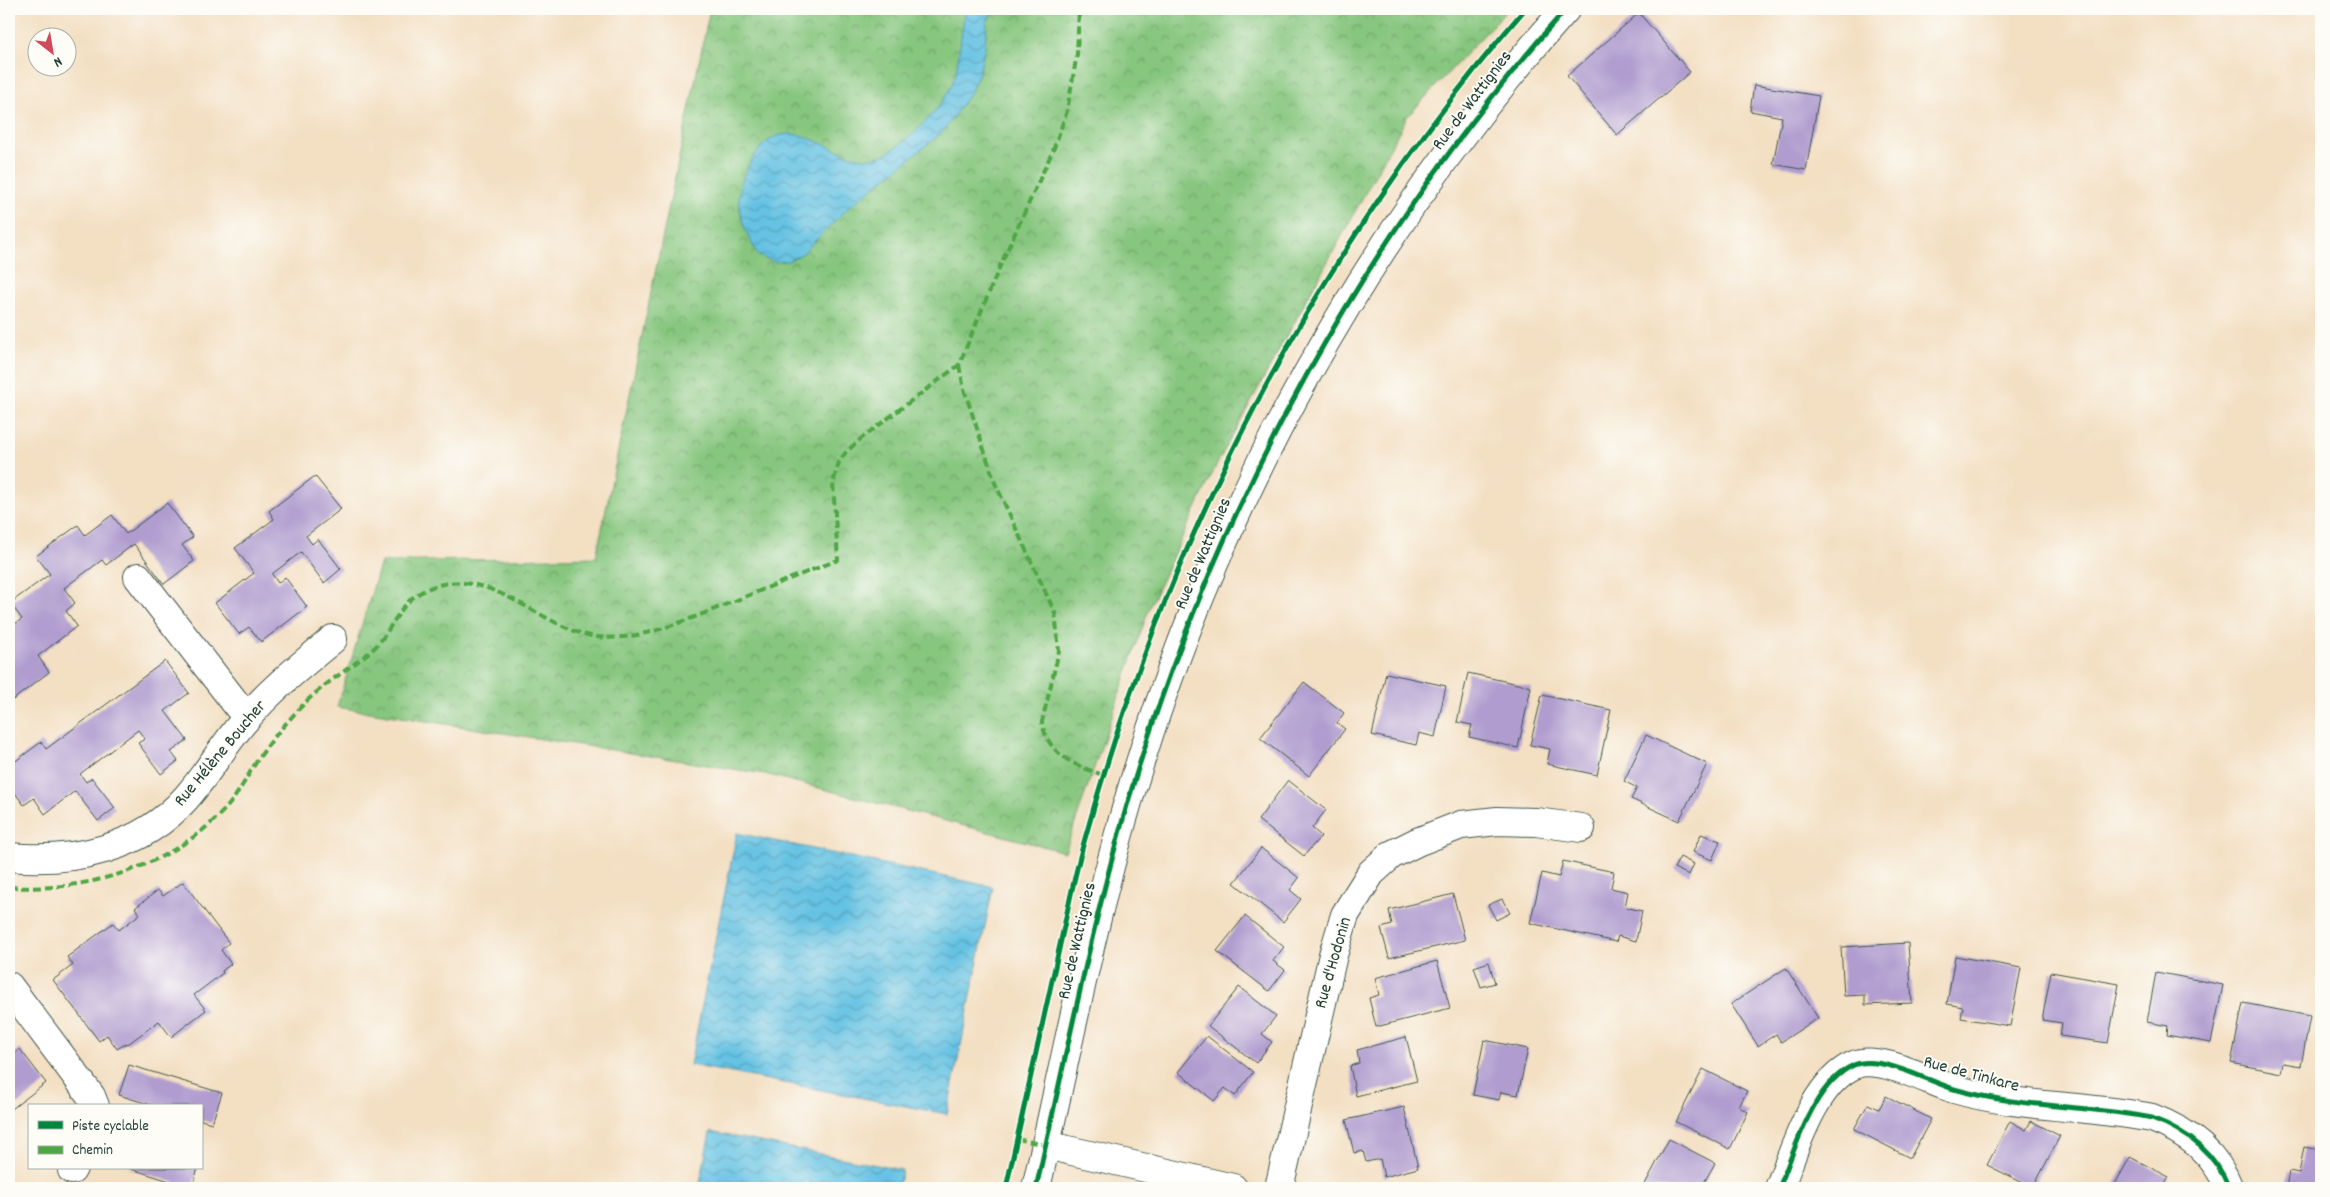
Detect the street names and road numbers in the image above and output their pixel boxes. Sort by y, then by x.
street label: Rue de Wattignies [1427,46,1519,156]
street label: Rue de Wattignies [1169,494,1239,614]
street label: Rue Hélène Boucher [169,695,273,813]
street label: Rue de Wattignies [1052,880,1104,1002]
street label: Rue d'Hodonin [1309,914,1359,1012]
street label: Rue de Tinkare [1920,1050,2022,1100]

